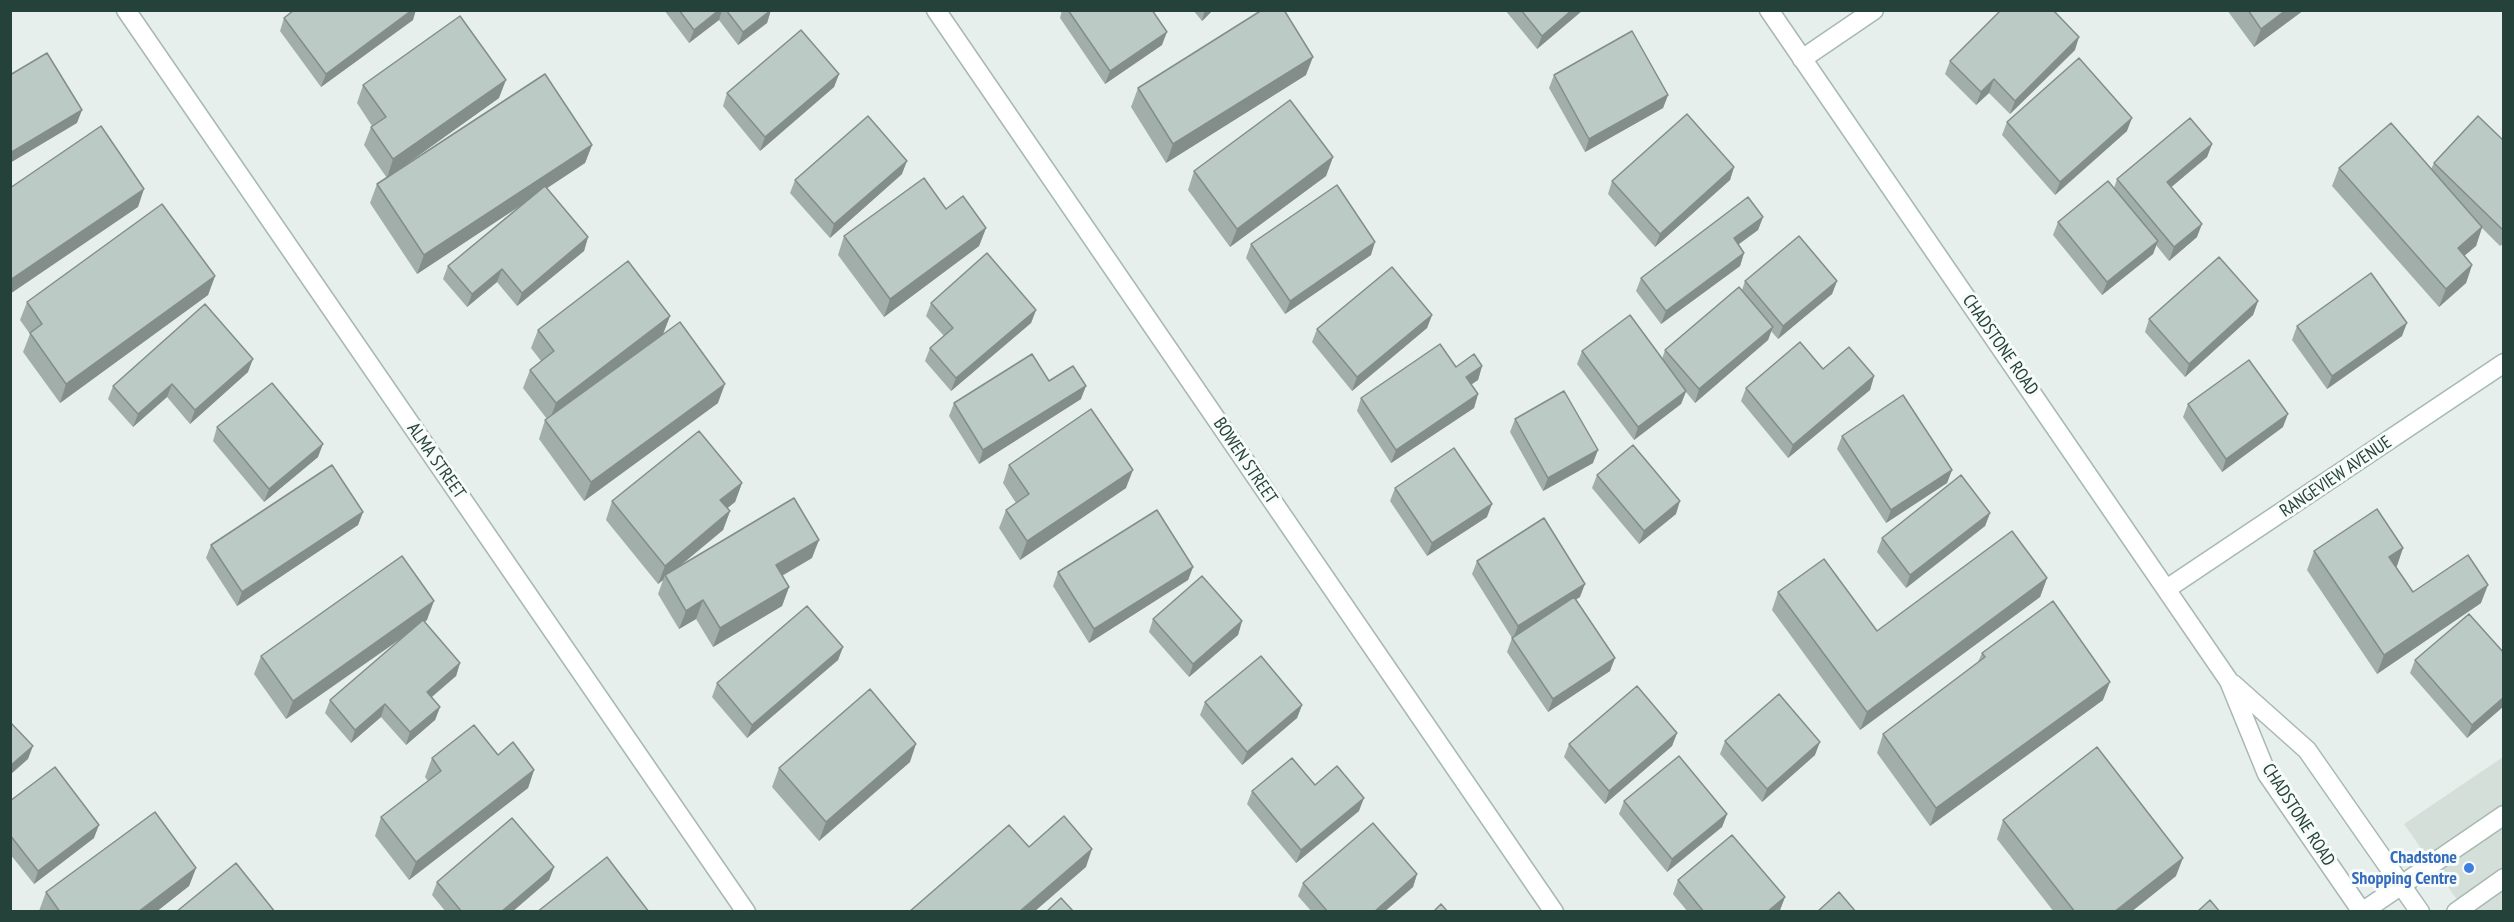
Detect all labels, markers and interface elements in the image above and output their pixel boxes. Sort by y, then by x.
street label: CHADSTONE ROAD [1957,291,2043,399]
street label: BOWEN STREET [1208,414,1282,508]
street label: ALMA STREET [402,419,470,503]
street label: RANGEVIEW AVENUE [2276,432,2396,522]
street label: CHADSTONE ROAD [2257,760,2339,870]
place label: Chadstone Shopping Centre [2351,847,2457,890]
marker: Chadstone Shopping Centre [2462,861,2476,875]

